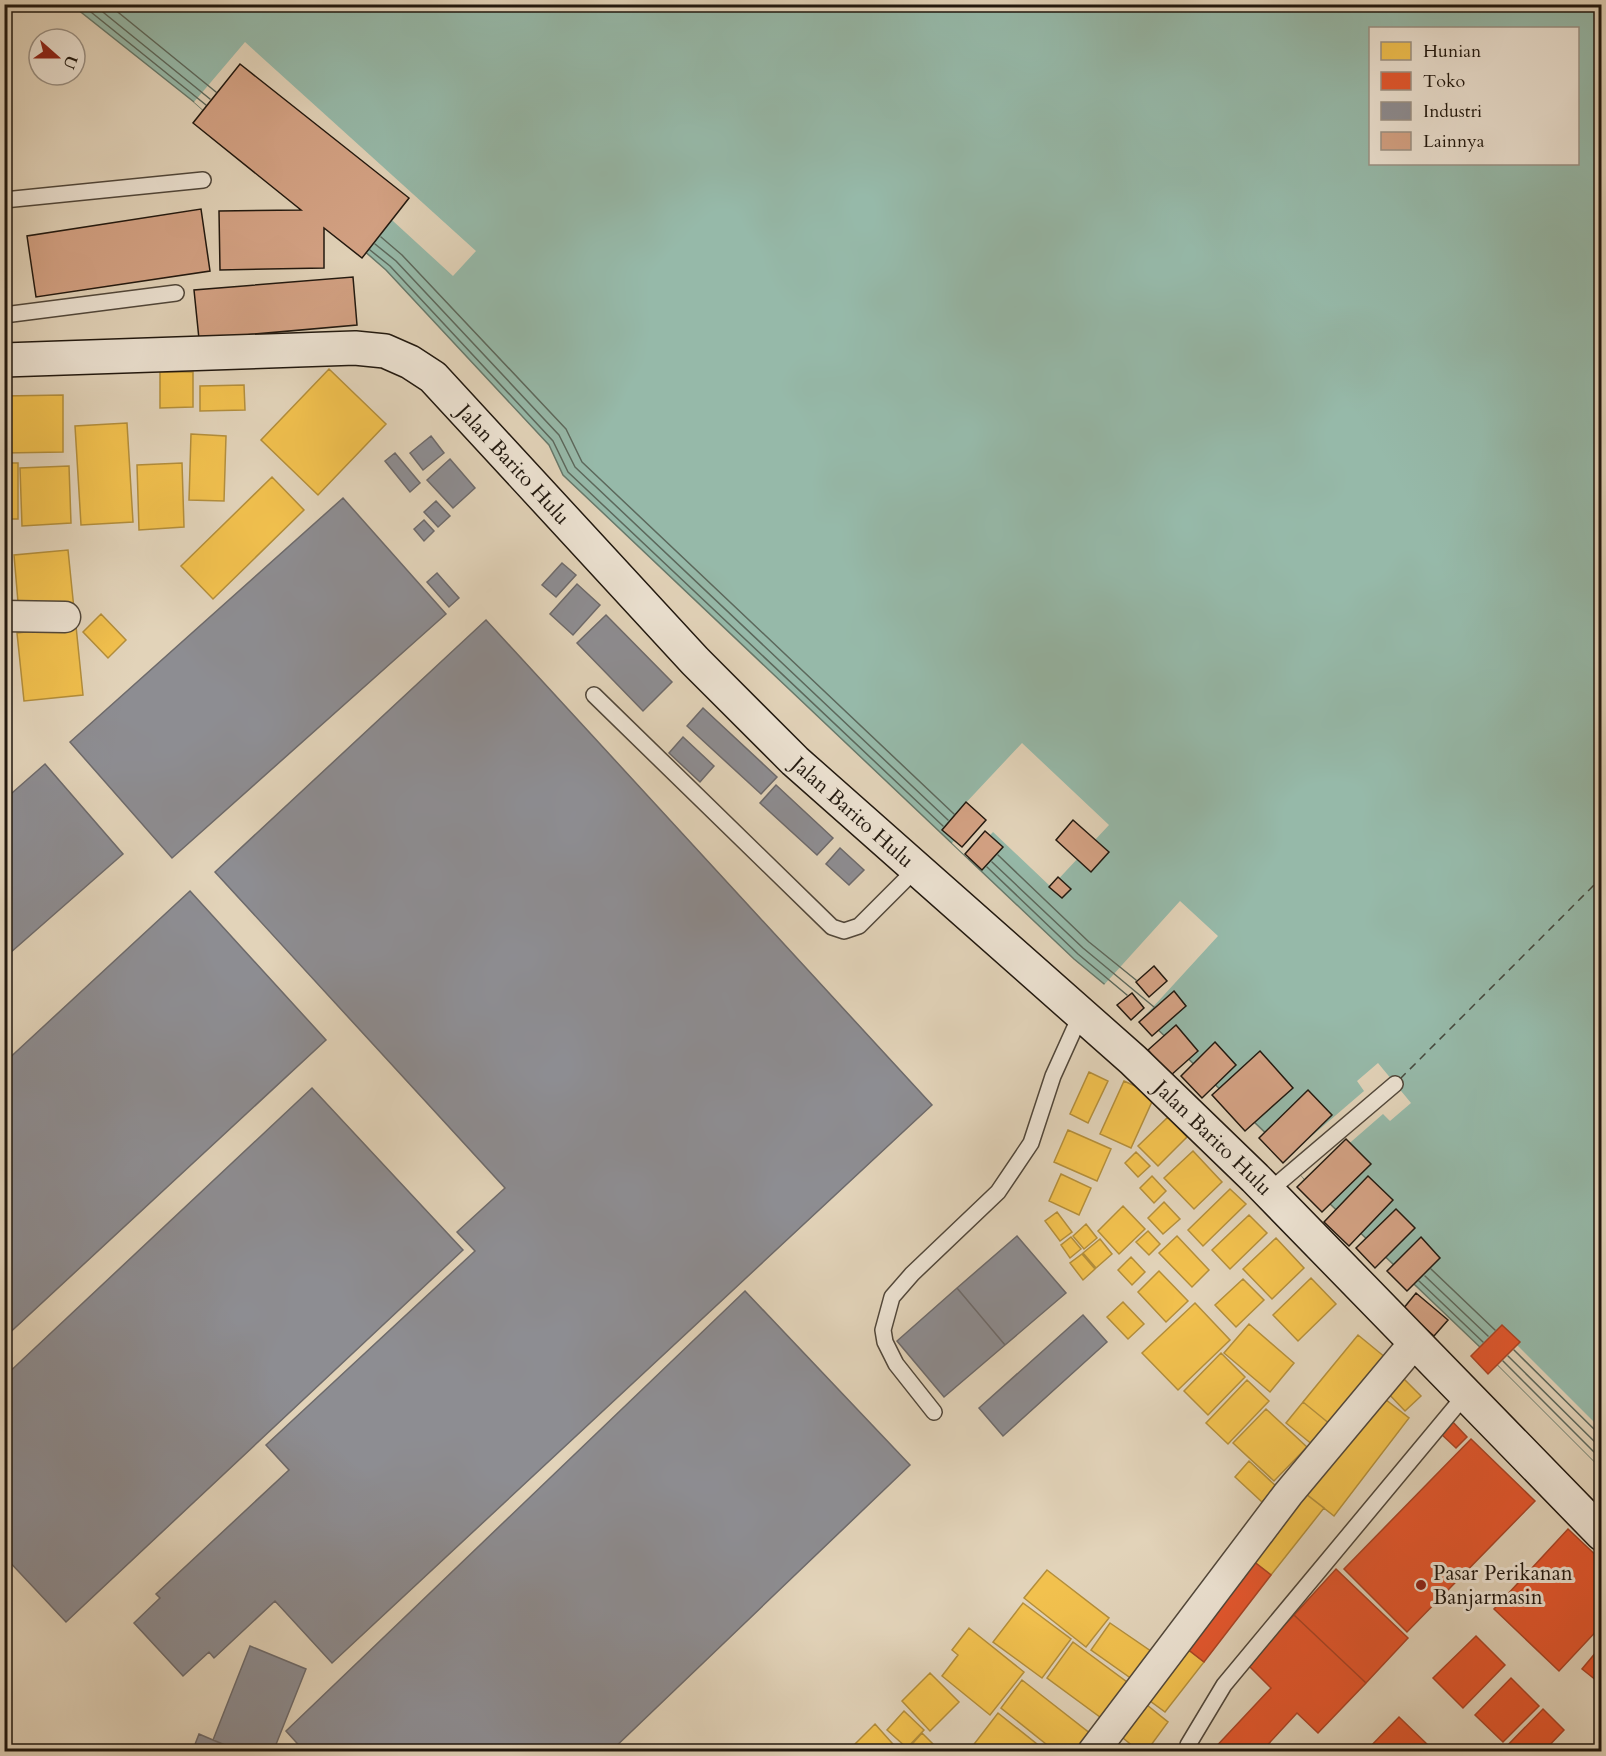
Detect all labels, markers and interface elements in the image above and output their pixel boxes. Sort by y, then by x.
north arrow [27,27,87,87]
legend [1369,27,1579,165]
text: Hunian [1423,39,1482,64]
text: U [57,52,83,72]
text: Toko [1423,69,1466,94]
text: Industri [1423,99,1482,124]
text: Lainnya [1423,129,1485,154]
street label: Jalan Barito Hulu [448,395,577,531]
street label: Jalan Barito Hulu [783,748,920,874]
street label: Jalan Barito Hulu [1146,1071,1279,1202]
place label: Pasar Perikanan Banjarmasin [1433,1559,1573,1612]
marker: Pasar Perikanan Banjarmasin [1414,1578,1428,1592]

